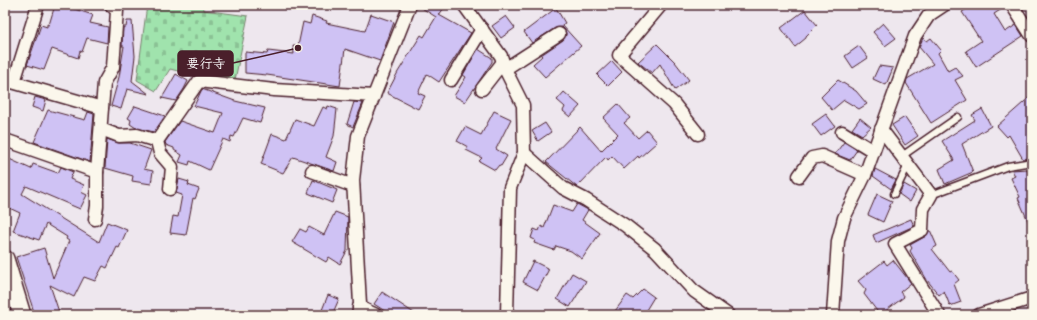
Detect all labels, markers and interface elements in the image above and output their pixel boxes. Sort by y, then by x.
callout: 要行寺 [178,51,233,76]
text: 要行寺 [186,55,226,72]

